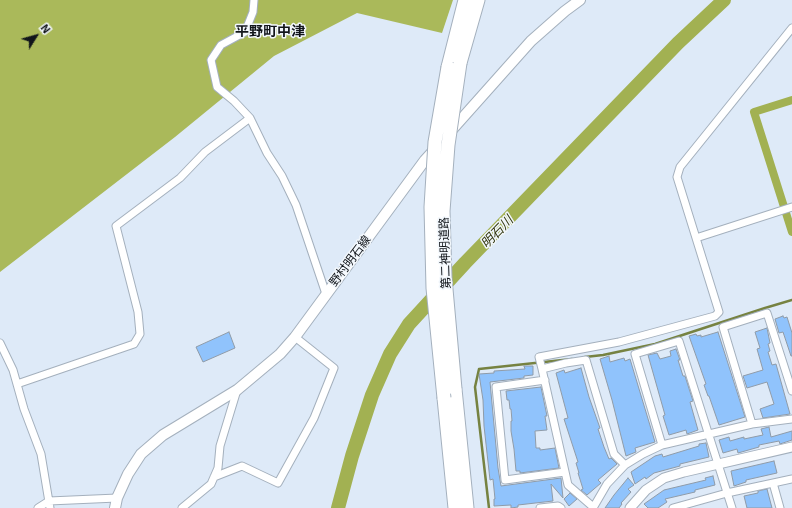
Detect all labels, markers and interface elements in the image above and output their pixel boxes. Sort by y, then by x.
north arrow [16,16,56,56]
text: N [38,21,54,36]
district label: 平野町中津 [235,23,305,39]
water label: 明石川 [478,213,516,251]
street label: 第二神明道路 [437,217,453,289]
street label: 野村明石線 [326,233,374,289]

